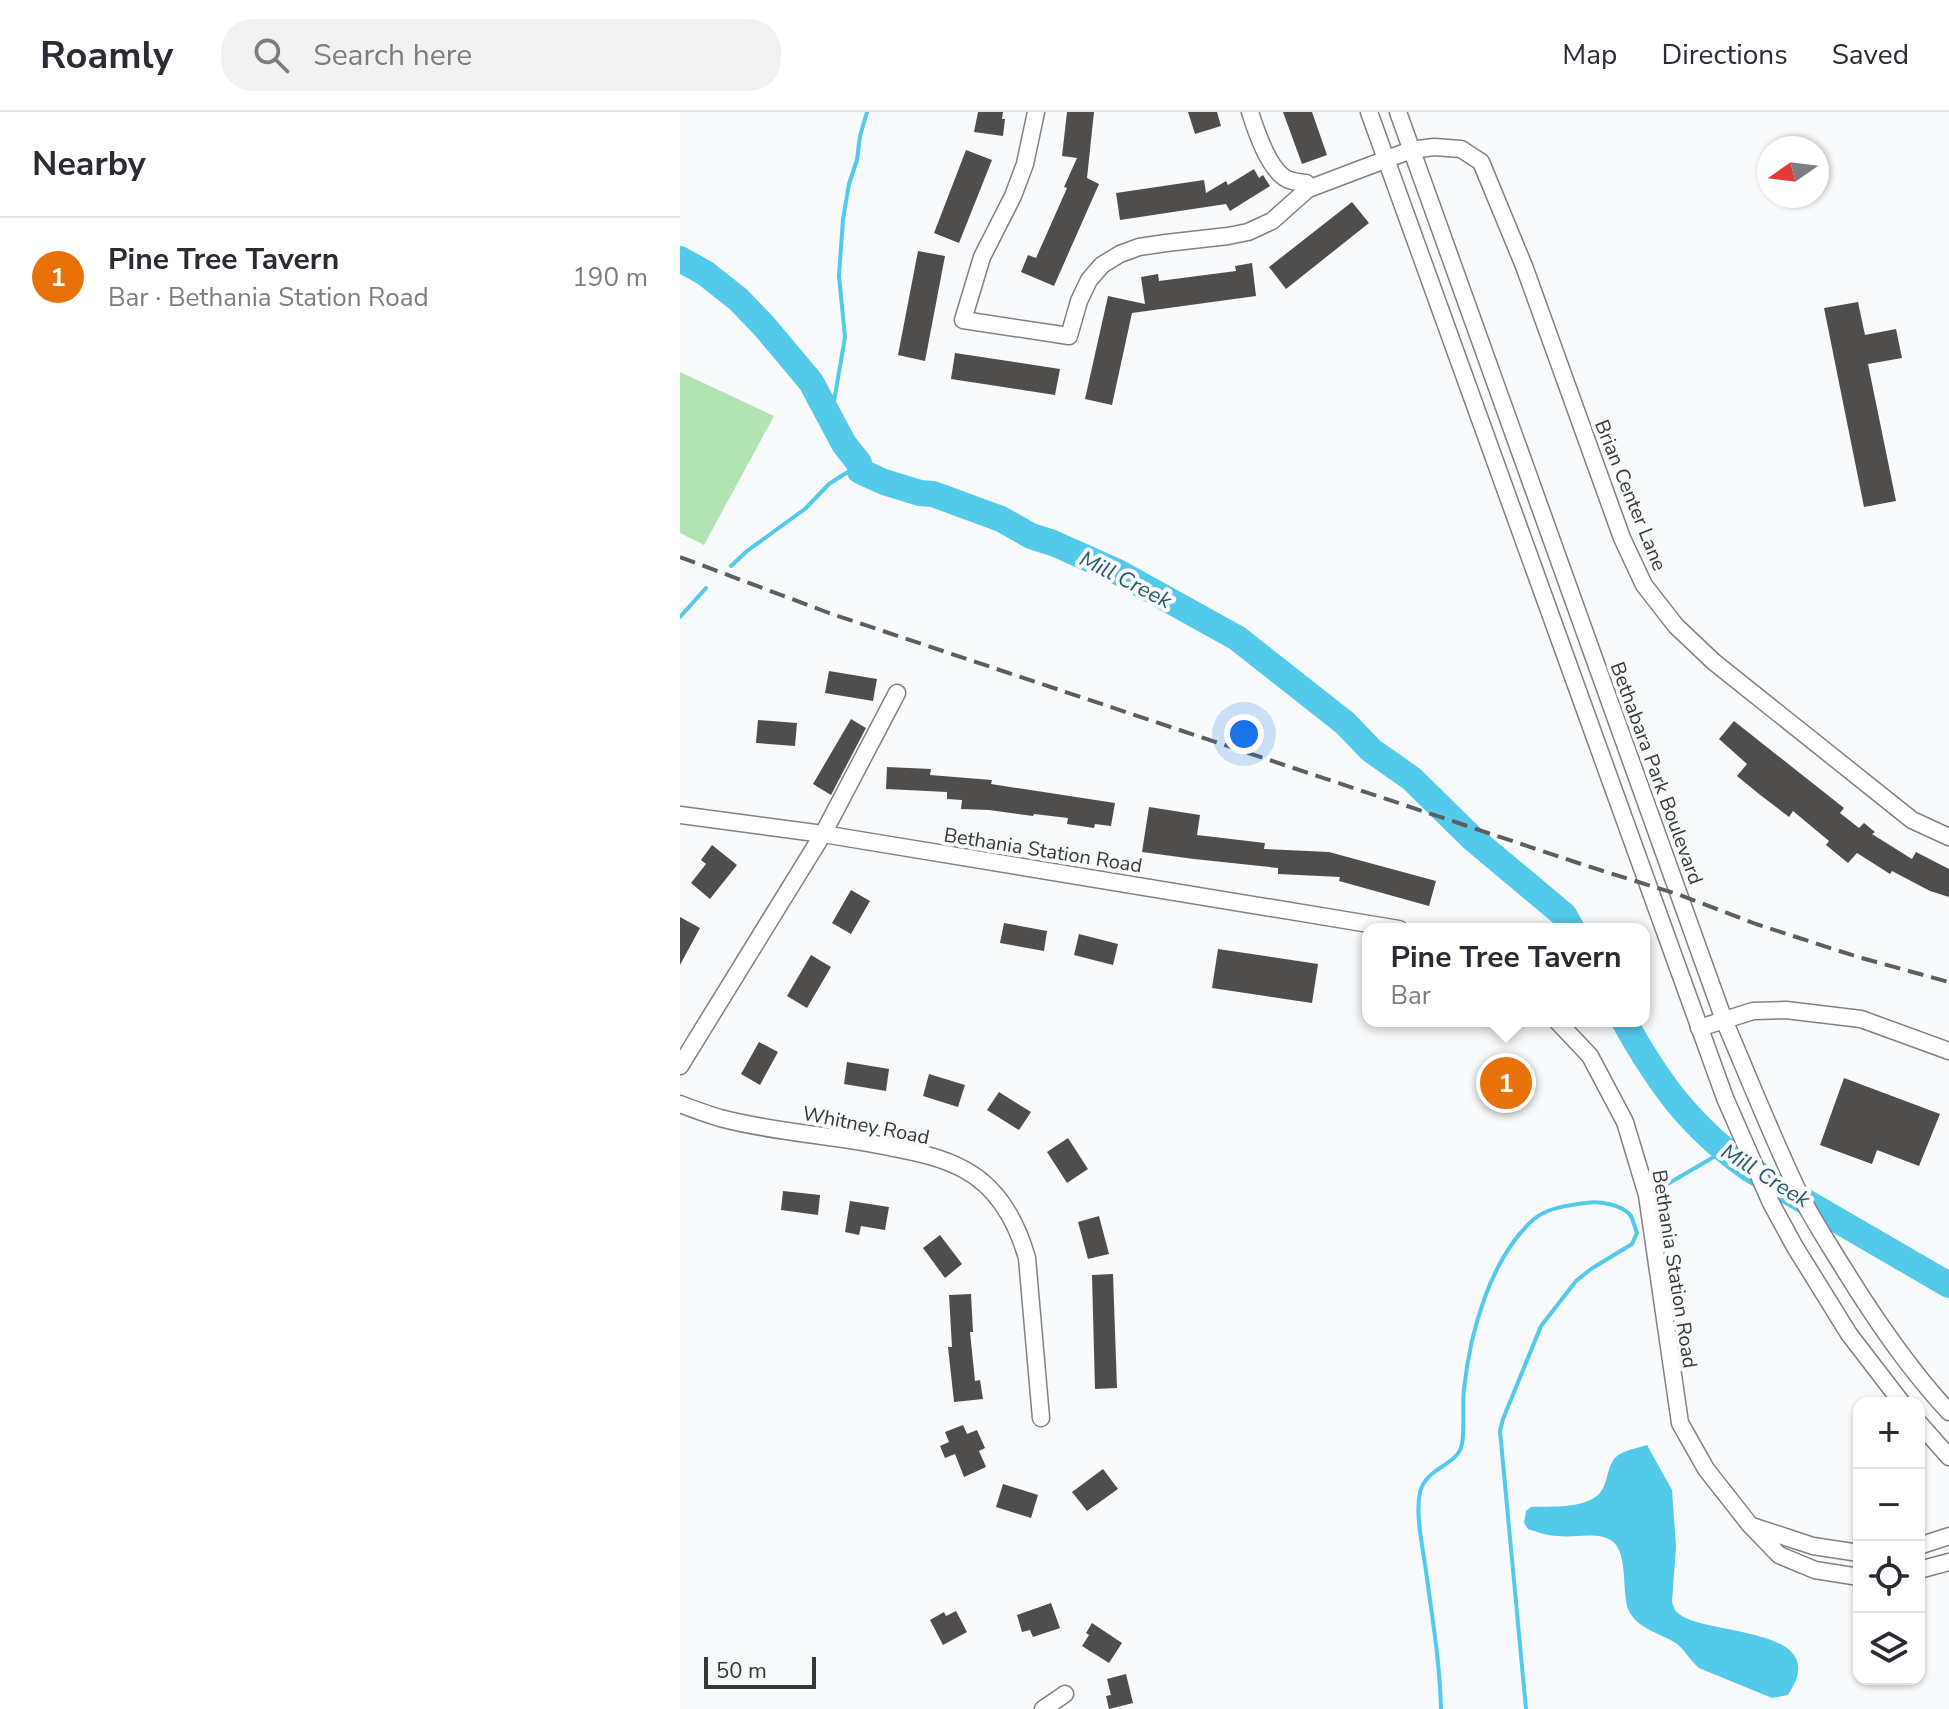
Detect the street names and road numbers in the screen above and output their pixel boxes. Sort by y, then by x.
street label: Brian Center Lane [1588,416,1673,575]
street label: Bethabara Park Boulevard [1604,658,1709,888]
street label: Bethania Station Road [942,821,1144,880]
street label: Whitney Road [800,1100,932,1151]
street label: Bethania Station Road [1645,1168,1704,1370]

